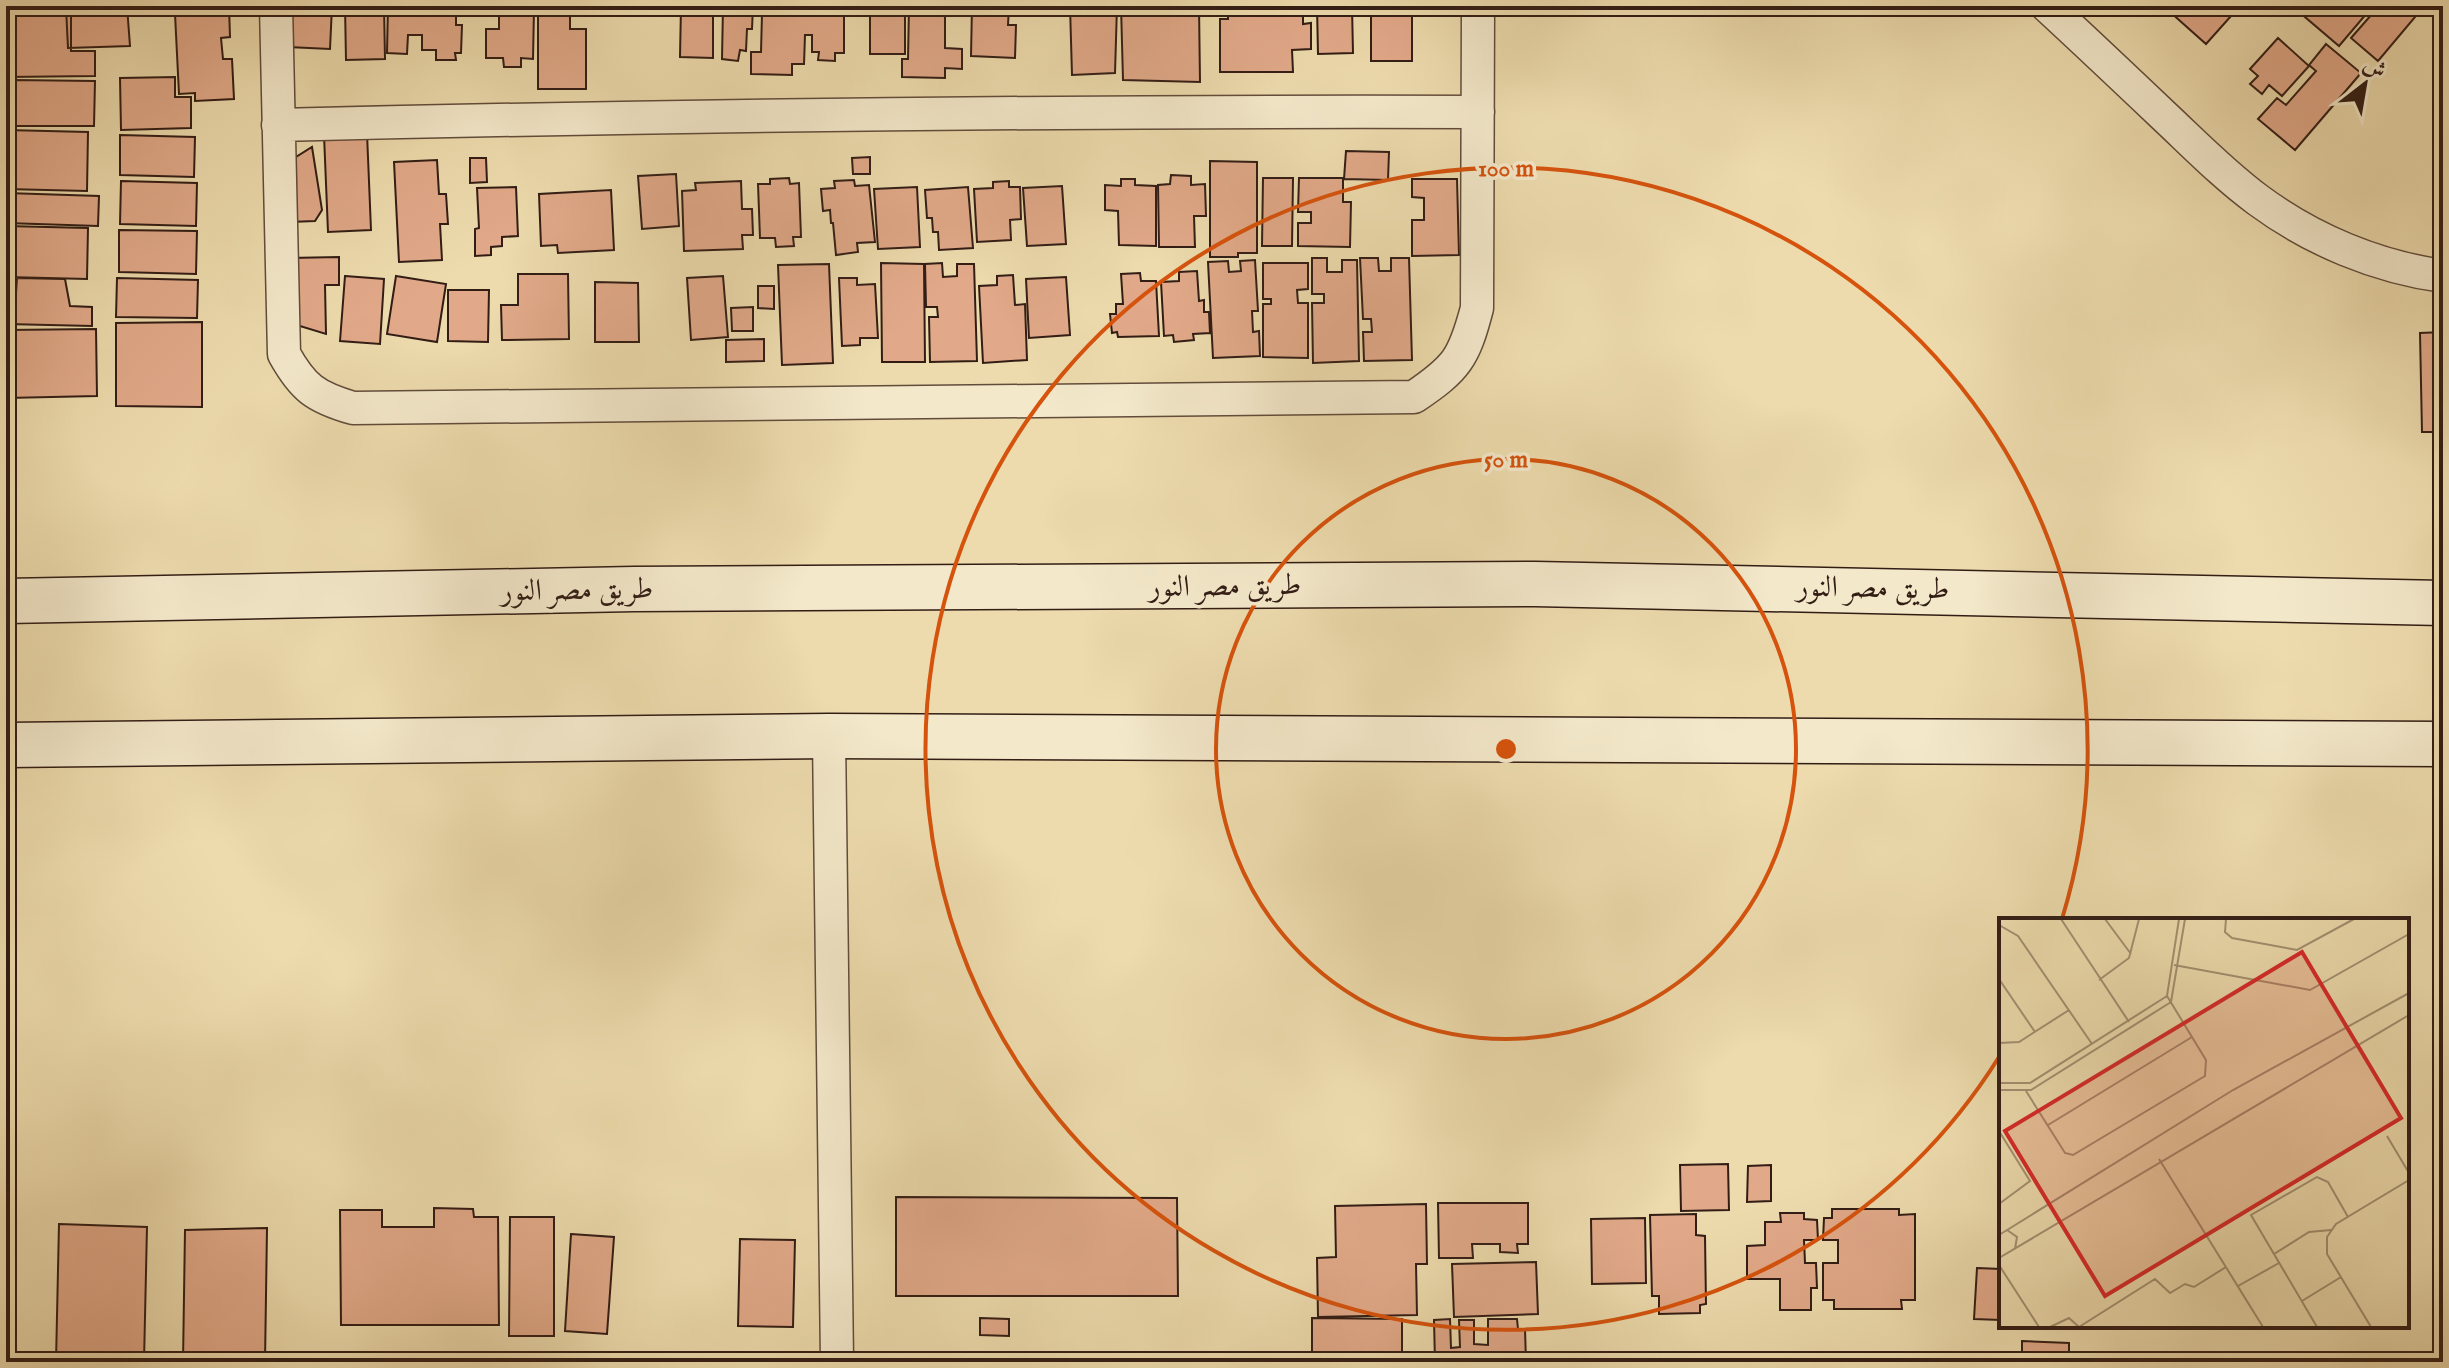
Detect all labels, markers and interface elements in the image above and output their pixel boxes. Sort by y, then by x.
north arrow [2325,44,2405,124]
text: ش [2358,51,2391,86]
text: 100 m [1478,154,1535,185]
text: 50 m [1484,445,1529,476]
street label: طريق مصر النور [1145,567,1302,607]
street label: طريق مصر النور [1793,569,1950,609]
street label: طريق مصر النور [497,571,654,611]
centre of rings [1492,735,1520,763]
inset map [1999,918,2409,1328]

